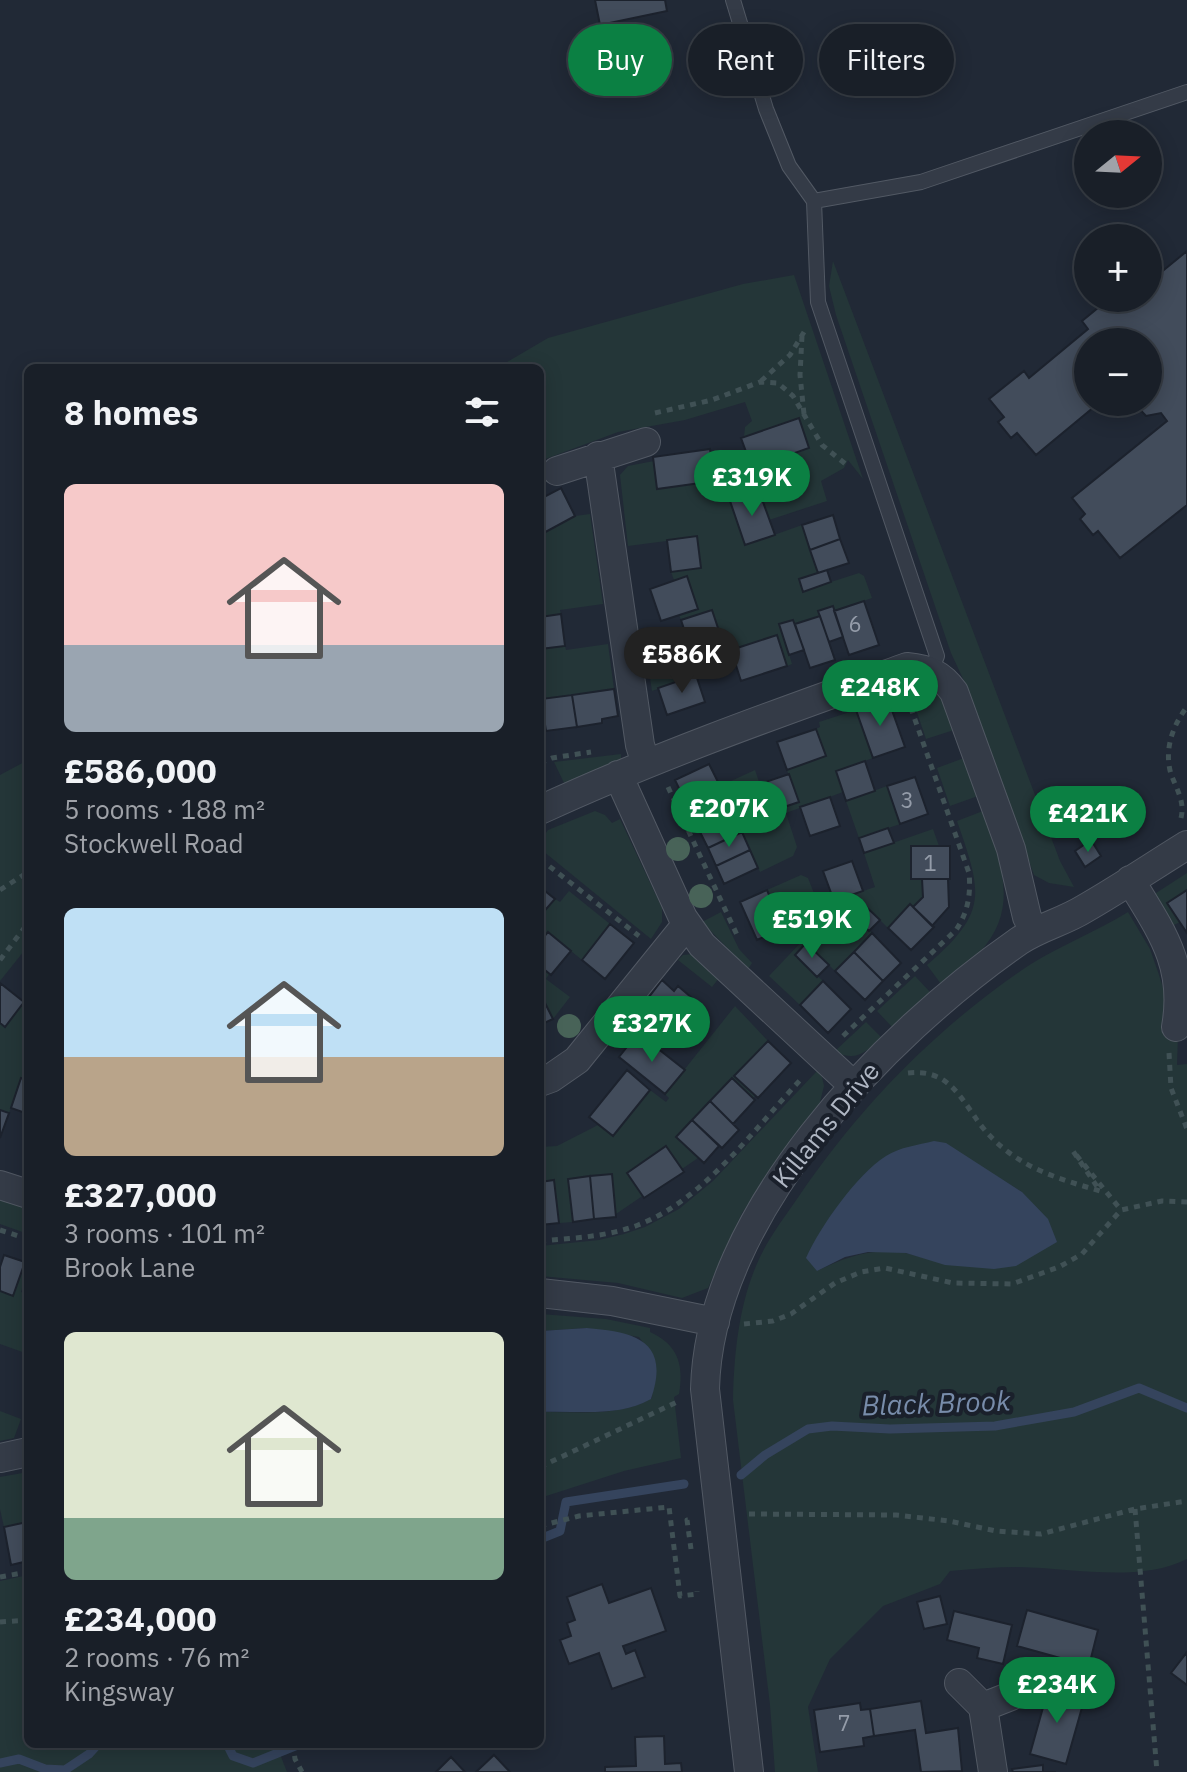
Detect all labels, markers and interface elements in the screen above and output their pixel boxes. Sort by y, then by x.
chip: Buy [568,24,672,96]
chip: Rent [688,24,803,96]
chip: Filters [819,24,954,96]
north arrow [1074,120,1162,208]
map controls [1074,120,1162,416]
button: + [1074,224,1162,312]
button: − [1074,328,1162,416]
text: 8 homes [64,390,199,434]
icon: filters [460,390,504,434]
pin: £319K [696,450,808,518]
text: £319K [712,459,792,493]
icon: home [212,536,356,680]
house number: 6 [848,609,862,638]
pin: £586K [626,627,738,695]
text: £586K [642,636,722,670]
pin: £248K [824,660,936,728]
text: £248K [840,669,920,703]
text: £586,000 [64,748,217,792]
pin: £207K [673,781,785,849]
house number: 3 [900,785,914,814]
pin: £421K [1032,786,1144,854]
text: £207K [689,790,769,824]
text: 5 rooms · 188 m² [64,792,265,826]
text: £421K [1048,795,1128,829]
text: Stockwell Road [64,826,244,860]
house number: 1 [923,848,937,877]
pin: £519K [756,892,868,960]
text: £519K [772,901,852,935]
icon: home [212,960,356,1104]
pin: £327K [596,996,708,1064]
text: £327K [612,1005,692,1039]
street label: Killams Drive [764,1054,886,1194]
text: £327,000 [64,1172,217,1216]
text: 3 rooms · 101 m² [64,1216,265,1250]
text: Brook Lane [64,1250,195,1284]
water label: Black Brook [861,1381,1012,1424]
icon: home [212,1384,356,1528]
text: £234,000 [64,1596,217,1640]
text: 2 rooms · 76 m² [64,1640,249,1674]
pin: £234K [1001,1657,1113,1725]
text: £234K [1017,1666,1097,1700]
text: Kingsway [64,1674,174,1708]
house number: 7 [837,1708,851,1737]

